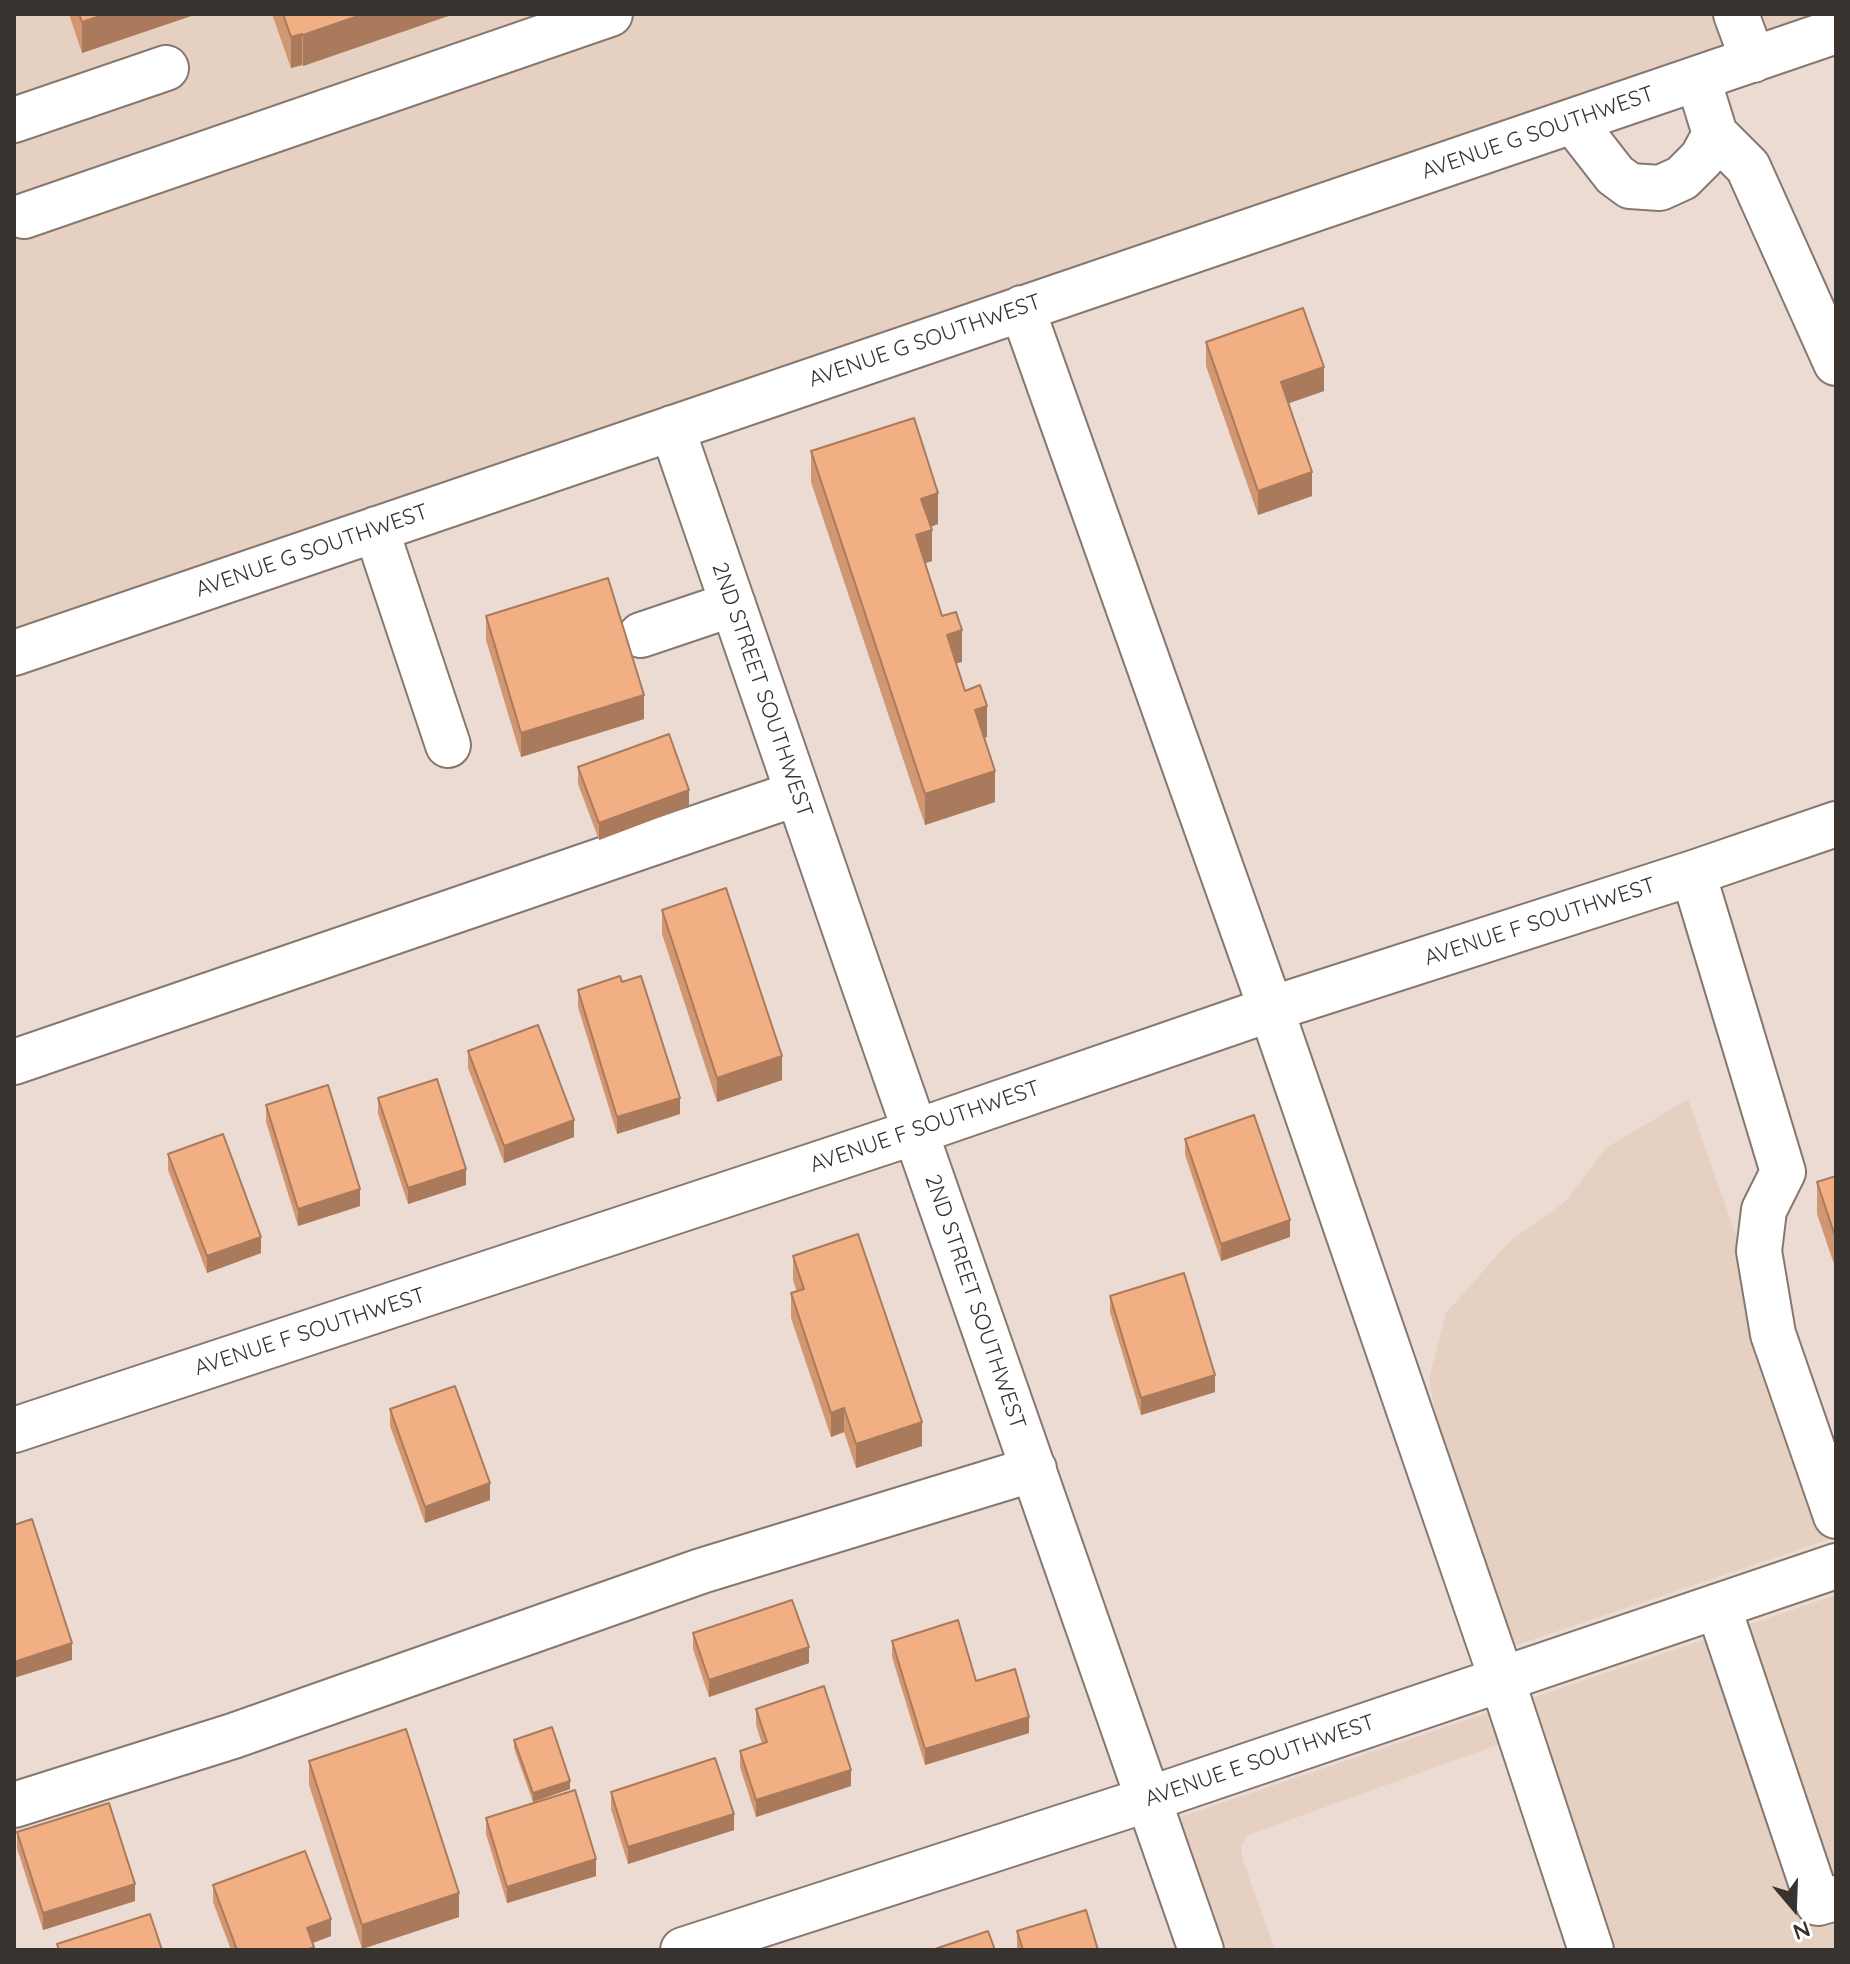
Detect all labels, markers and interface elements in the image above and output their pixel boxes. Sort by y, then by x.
street label: AVENUE G SOUTHWEST [1418,81,1658,185]
street label: AVENUE G SOUTHWEST [805,289,1045,393]
street label: AVENUE G SOUTHWEST [192,499,432,603]
street label: 2ND STREET SOUTHWEST [706,559,818,821]
street label: AVENUE F SOUTHWEST [1421,872,1659,972]
street label: AVENUE F SOUTHWEST [807,1075,1043,1179]
street label: 2ND STREET SOUTHWEST [919,1171,1031,1433]
street label: AVENUE F SOUTHWEST [191,1282,429,1382]
street label: AVENUE E SOUTHWEST [1142,1709,1378,1813]
north arrow [1754,1868,1834,1948]
text: N [1790,1915,1814,1947]

